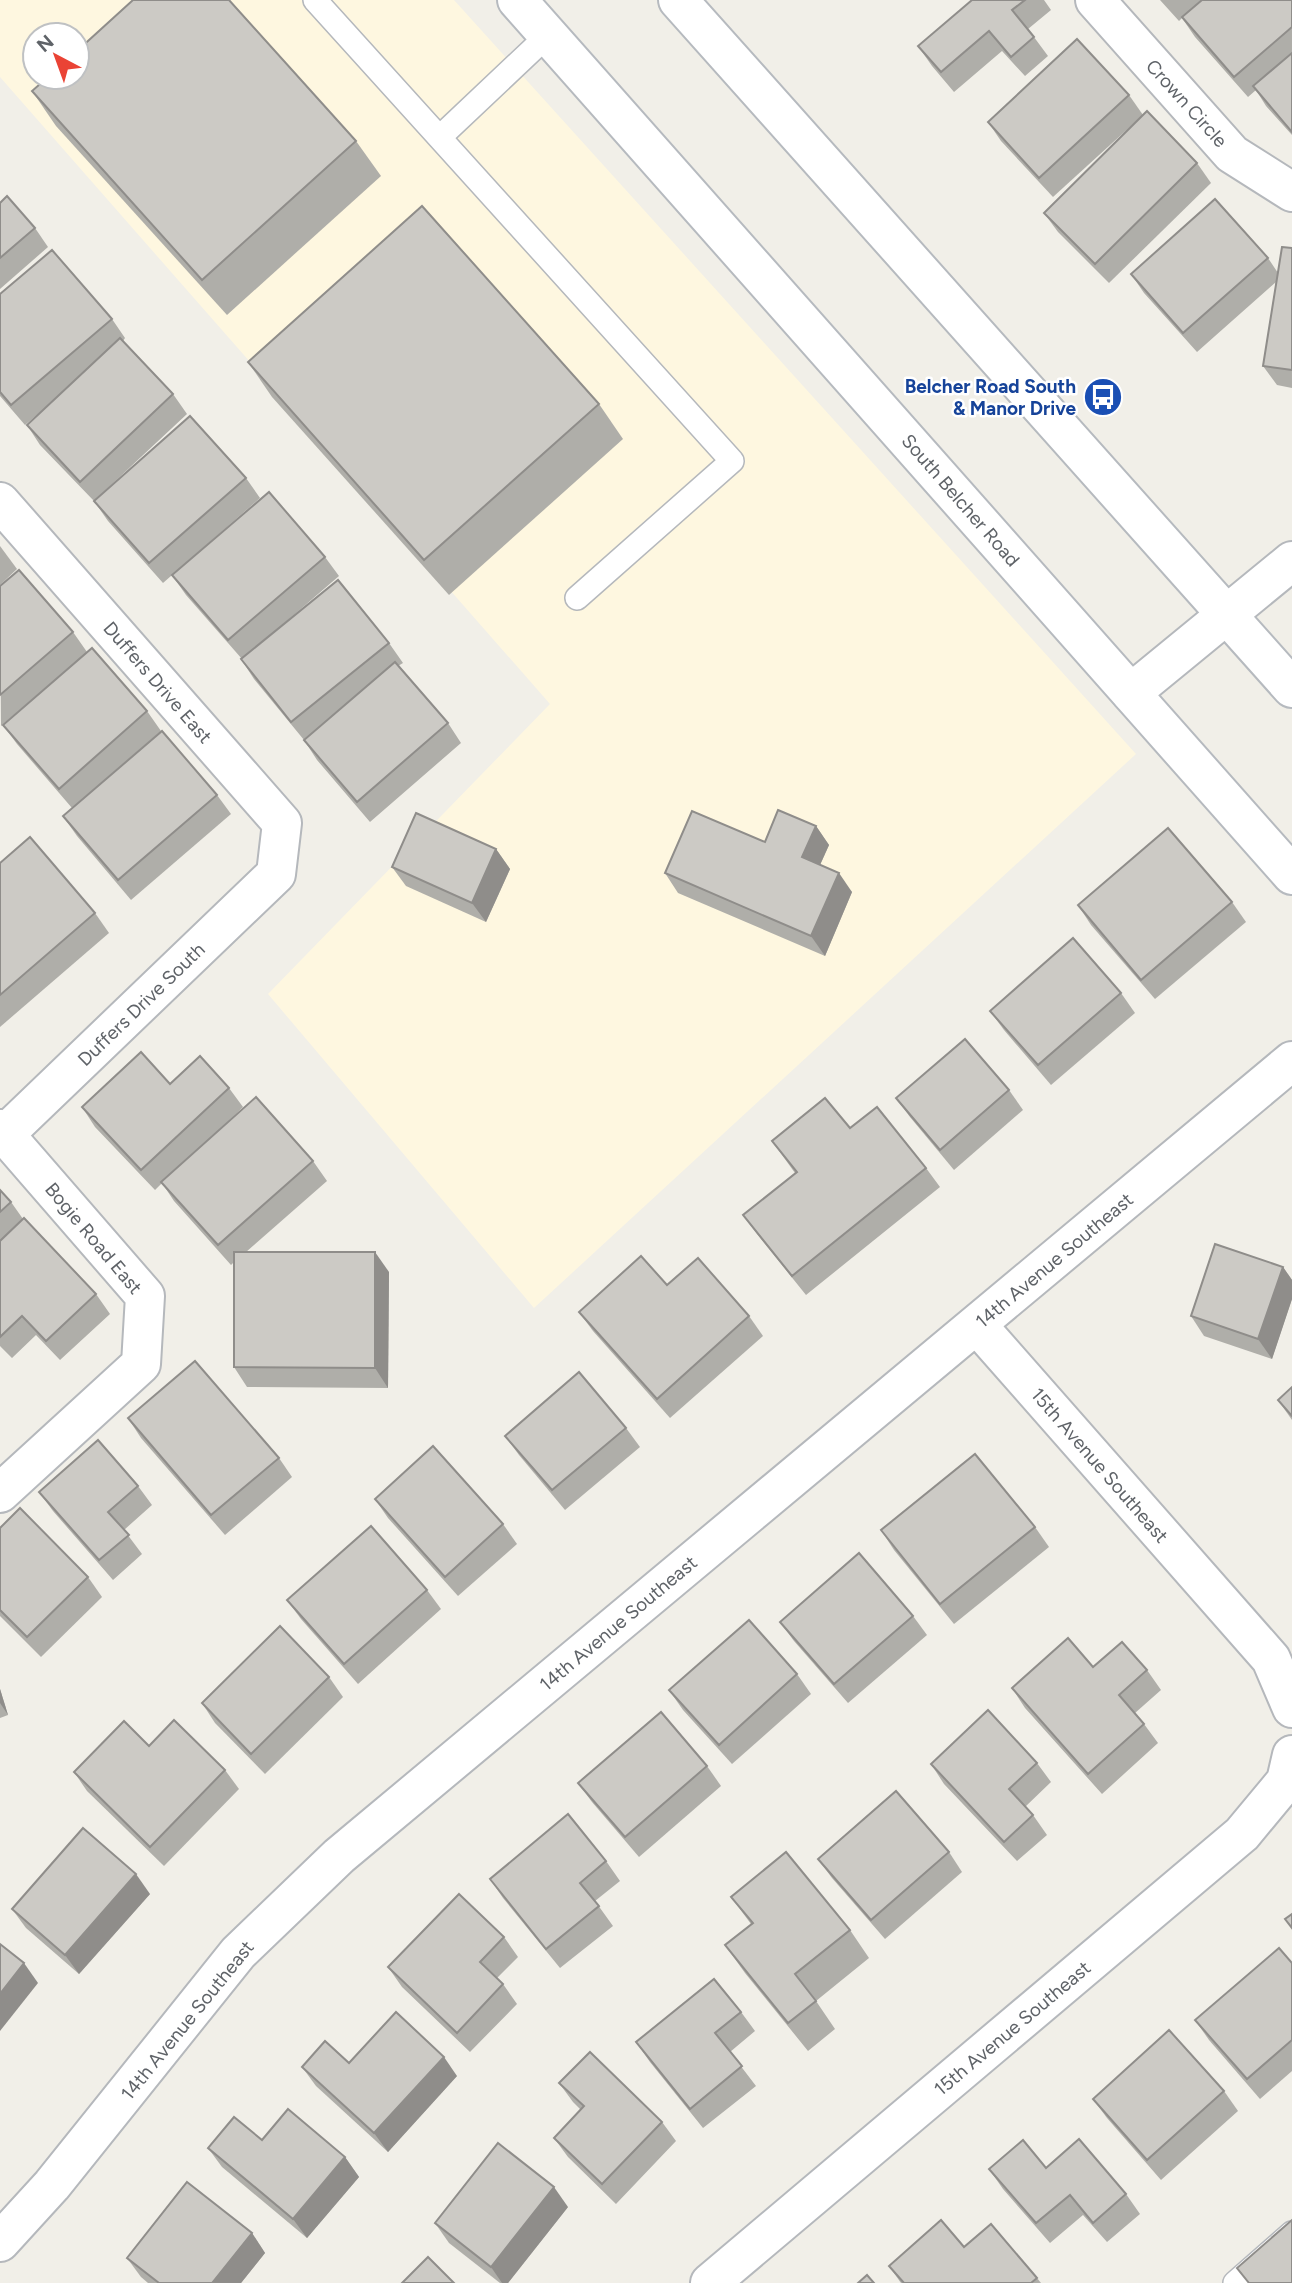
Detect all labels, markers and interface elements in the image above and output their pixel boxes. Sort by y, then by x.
north arrow [21,21,91,91]
text: N [32,30,58,57]
street label: Crown Circle [1141,55,1232,152]
place label: Belcher Road South & Manor Drive [905,375,1076,420]
bus stop icon: Belcher Road South & Manor Drive [1082,376,1124,418]
street label: South Belcher Road [897,429,1024,571]
street label: Duffers Drive East [99,617,217,748]
street label: Duffers Drive South [73,938,210,1071]
street label: Bogie Road East [40,1178,147,1299]
street label: 14th Avenue Southeast [971,1188,1138,1333]
street label: 15th Avenue Southeast [1026,1383,1173,1547]
street label: 14th Avenue Southeast [535,1551,702,1696]
street label: 14th Avenue Southeast [116,1936,259,2105]
street label: 15th Avenue Southeast [929,1956,1095,2101]

